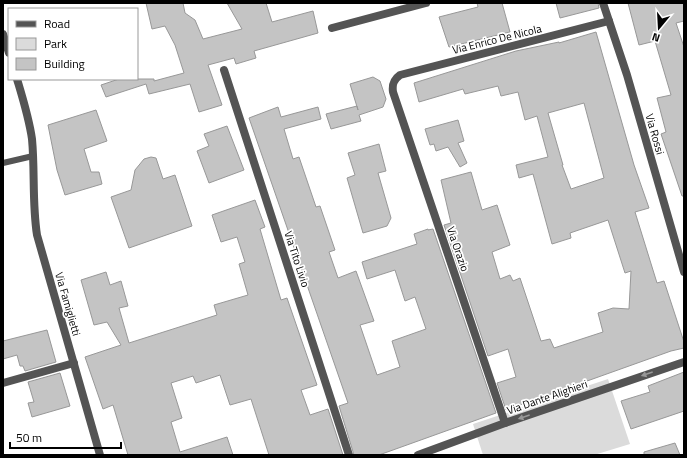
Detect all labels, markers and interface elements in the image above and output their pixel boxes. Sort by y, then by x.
legend [8,8,138,80]
north arrow [639,8,679,48]
text: Road [44,14,70,33]
street label: Via Enrico De Nicola [451,20,544,58]
text: N [650,29,662,46]
text: Park [44,34,67,53]
text: Building [44,54,85,73]
street label: Via Rossi [642,112,668,156]
street label: Via Orazio [443,224,473,274]
street label: Via Tito Livio [280,229,314,289]
street label: Via Famiglietti [51,270,85,338]
one-way arrow [641,372,653,378]
street label: Via Dante Alighieri [505,376,589,418]
one-way arrow [518,414,530,420]
scale bar [10,424,121,450]
text: 50 m [16,428,42,447]

